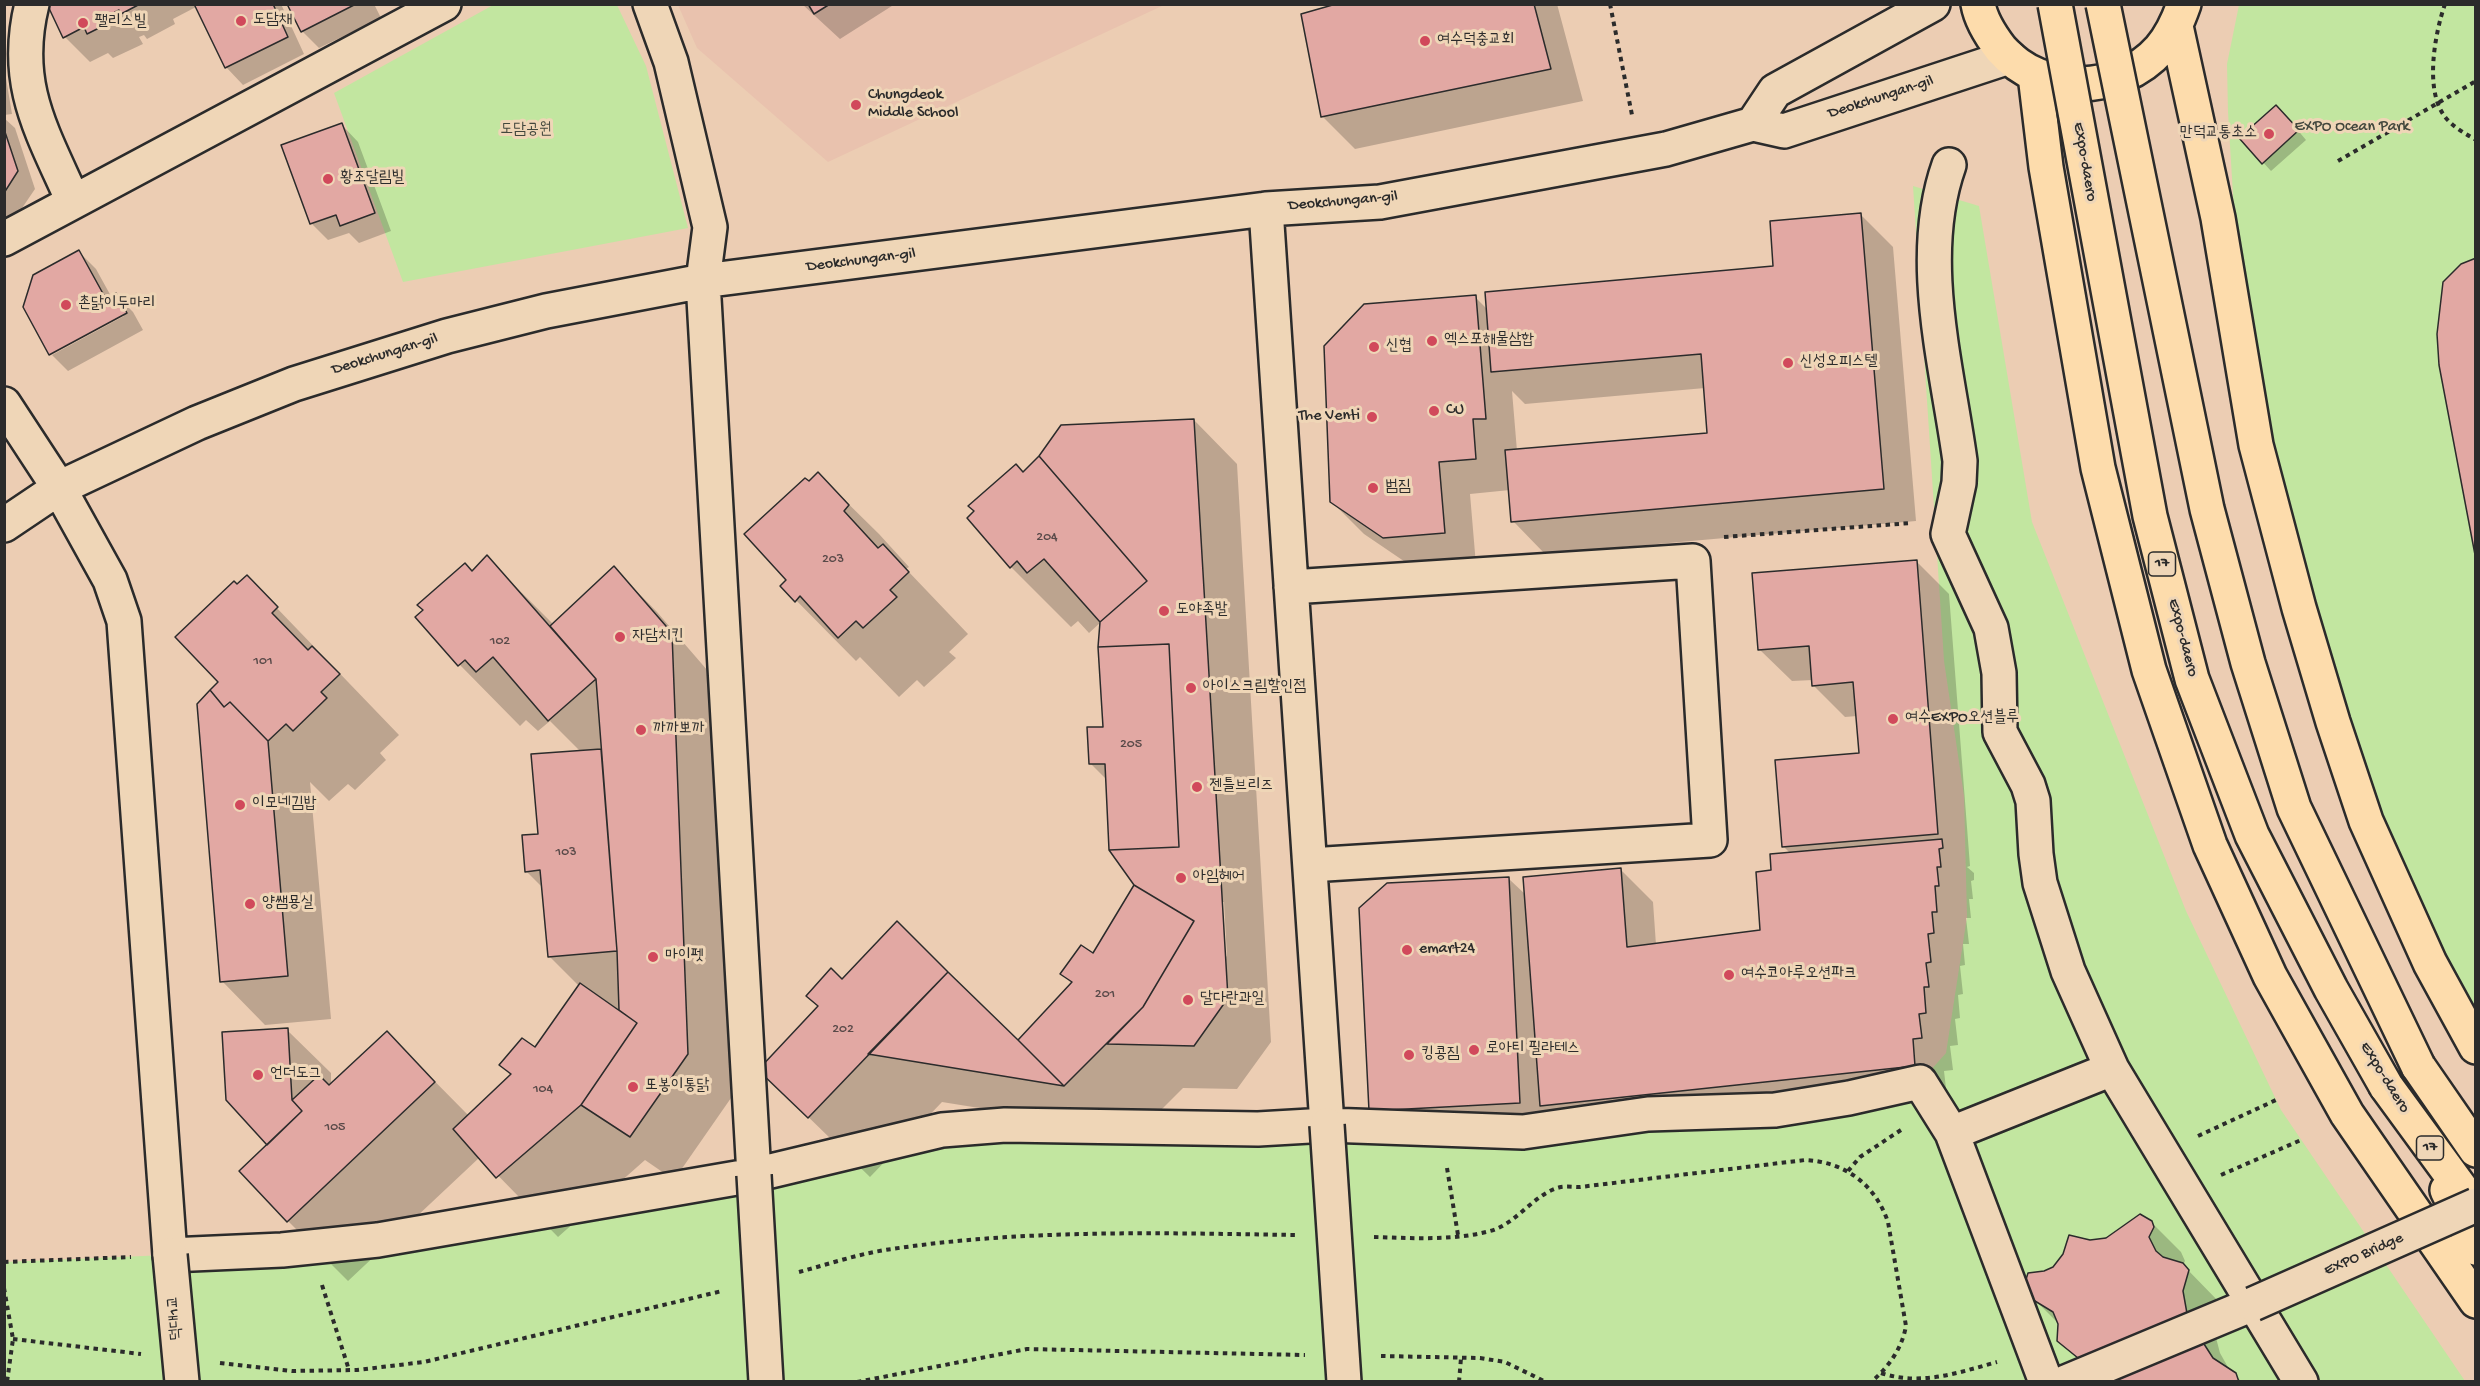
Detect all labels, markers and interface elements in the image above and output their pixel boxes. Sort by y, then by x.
place label: 도담채 [253,11,292,31]
place label: 팰리스빌 [95,13,146,33]
marker: 도담채 [234,14,248,28]
marker: 팰리스빌 [76,16,90,30]
place label: 여수덕충교회 [1437,31,1514,51]
marker: 여수덕충교회 [1418,34,1432,48]
street label: Deokchungan-gil [1826,72,1936,124]
place label: Chungdeok Middle School [868,86,958,124]
marker: Chungdeok Middle School [849,98,863,112]
park label: EXPO Ocean Park [2295,118,2409,138]
park label: 도담공원 [500,121,552,141]
street label: Expo-daero [2068,121,2100,203]
place label: 만덕교통초소 [2180,124,2257,144]
marker: 만덕교통초소 [2262,127,2276,141]
place label: 황조달림빌 [340,169,404,189]
marker: 황조달림빌 [321,172,335,186]
street label: Deokchungan-gil [1287,188,1399,216]
street label: Deokchungan-gil [805,245,917,277]
place label: 촌닭이두마리 [78,295,155,315]
marker: 촌닭이두마리 [59,298,73,312]
street label: Deokchungan-gil [330,330,440,380]
place label: 엑스포해물삼합 [1444,331,1534,351]
marker: 엑스포해물삼합 [1425,334,1439,348]
place label: 신협 [1386,337,1412,357]
marker: 신협 [1367,340,1381,354]
place label: 신성오피스텔 [1800,353,1877,373]
marker: 신성오피스텔 [1781,356,1795,370]
place label: CU [1446,401,1464,421]
marker: CU [1427,404,1441,418]
place label: The Venti [1298,407,1360,427]
marker: The Venti [1365,410,1379,424]
place label: 범짐 [1385,478,1411,498]
marker: 범짐 [1366,481,1380,495]
house number: 204 [1036,530,1058,546]
house number: 203 [822,552,844,568]
road number: 17 [2148,552,2176,576]
street label: Expo-daero [2162,597,2202,679]
place label: 도야족발 [1176,601,1228,621]
marker: 도야족발 [1157,604,1171,618]
place label: 자담치킨 [632,627,684,647]
marker: 자담치킨 [613,630,627,644]
house number: 102 [490,634,510,650]
house number: 101 [253,654,273,670]
place label: 아이스크림할인점 [1203,678,1306,698]
marker: 아이스크림할인점 [1184,681,1198,695]
place label: 여수EXPO오션블루 [1905,709,2019,729]
marker: 여수EXPO오션블루 [1886,712,1900,726]
place label: 까까뽀까 [653,720,704,740]
marker: 까까뽀까 [634,723,648,737]
house number: 205 [1120,737,1142,753]
place label: 젠틀브리즈 [1209,777,1273,797]
marker: 젠틀브리즈 [1190,780,1204,794]
place label: 이모네김밥 [252,795,316,815]
marker: 이모네김밥 [233,798,247,812]
house number: 103 [556,845,576,861]
place label: 아임헤어 [1193,868,1244,888]
marker: 아임헤어 [1174,871,1188,885]
place label: 양쌤묭실 [262,894,314,914]
marker: 양쌤묭실 [243,897,257,911]
place label: emart24 [1419,940,1475,960]
marker: emart24 [1400,943,1414,957]
place label: 마이펫 [665,947,704,967]
marker: 마이펫 [646,950,660,964]
place label: 여수코아루오션파크 [1741,965,1857,985]
marker: 여수코아루오션파크 [1722,968,1736,982]
house number: 201 [1095,987,1115,1003]
place label: 달다란과일 [1200,990,1264,1010]
marker: 달다란과일 [1181,993,1195,1007]
house number: 202 [832,1022,854,1038]
street label: Expo-daero [2355,1039,2413,1117]
place label: 로아티 필라테스 [1486,1040,1580,1060]
marker: 로아티 필라테스 [1467,1043,1481,1057]
place label: 킹콩짐 [1421,1045,1460,1065]
marker: 킹콩짐 [1402,1048,1416,1062]
place label: 언더도그 [270,1065,322,1085]
marker: 언더도그 [251,1068,265,1082]
place label: 또봉이통닭 [645,1077,709,1097]
marker: 또봉이통닭 [626,1080,640,1094]
house number: 104 [533,1082,553,1098]
house number: 105 [325,1120,345,1136]
road number: 17 [2416,1136,2444,1160]
street label: EXPO Bridge [2321,1229,2407,1281]
street label: 덕대1교 [164,1295,188,1341]

